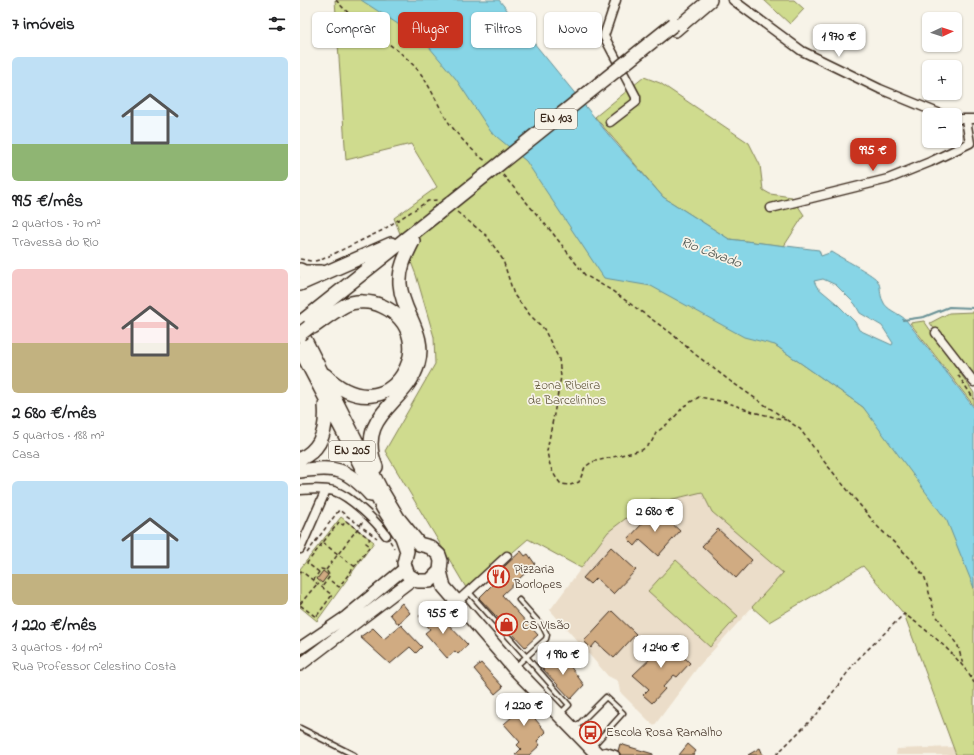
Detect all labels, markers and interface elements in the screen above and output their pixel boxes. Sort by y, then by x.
text: 7 imóveis [12,12,75,37]
chip: Comprar [312,12,390,48]
chip: Alugar [398,12,463,48]
chip: Filtros [471,12,536,48]
chip: Novo [544,12,602,48]
north arrow [922,12,962,52]
map controls [922,12,962,148]
icon: filters [266,13,288,35]
pin: 1 970 € [802,24,876,58]
text: 1 970 € [822,27,856,46]
button: + [922,60,962,100]
icon: home [114,83,186,155]
button: − [922,108,962,148]
road number: EN 103 [535,109,577,129]
pin: 995 € [845,138,901,172]
text: 995 € [859,141,887,160]
text: 995 €/mês [12,189,83,214]
text: 2 quartos · 70 m² [12,214,101,233]
water label: Rio Cávado [677,232,745,275]
text: Travessa do Rio [12,233,99,252]
icon: home [114,295,186,367]
park label: Zona Ribeira de Barcelinhos [528,376,607,410]
text: 2 680 €/mês [12,401,97,426]
text: 5 quartos · 188 m² [12,426,105,445]
road number: EN 205 [329,441,375,461]
text: Casa [12,445,40,464]
pin: 2 680 € [618,499,692,533]
text: 2 680 € [636,502,674,521]
icon: home [114,507,186,579]
place label: Pizzaria Borlopes [513,560,562,594]
restaurant icon: Pizzaria Borlopes [485,563,511,589]
pin: 955 € [415,601,471,635]
text: 955 € [427,604,459,623]
shop icon: CS Visão [494,612,520,638]
text: 1 220 €/mês [12,613,97,638]
place label: CS Visão [522,616,570,635]
pin: 1 240 € [624,635,698,669]
text: 3 quartos · 101 m² [12,638,103,657]
text: 1 240 € [642,638,680,657]
pin: 1 990 € [526,642,600,676]
text: 1 990 € [546,645,580,664]
text: Rua Professor Celestino Costa [12,657,176,676]
pin: 1 220 € [487,693,561,727]
text: 1 220 € [505,696,543,715]
bus stop icon: Escola Rosa Ramalho [577,719,603,745]
place label: Escola Rosa Ramalho [606,723,723,742]

